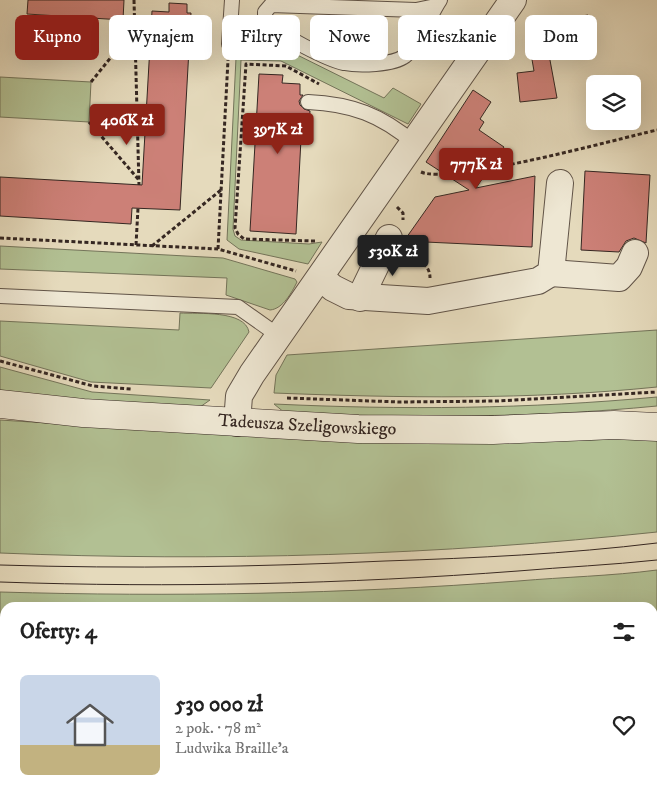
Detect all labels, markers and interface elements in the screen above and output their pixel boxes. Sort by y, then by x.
chip: Kupno [15,15,99,60]
chip: Wynajem [109,15,212,60]
chip: Filtry [222,15,300,60]
chip: Nowe [310,15,388,60]
chip: Mieszkanie [398,15,515,60]
chip: Dom [525,15,597,60]
map controls [586,75,641,130]
button: layers [586,75,641,130]
pin: 406K zł [81,104,173,146]
text: 406K zł [101,110,153,130]
pin: 397K zł [232,112,324,155]
text: 397K zł [254,119,302,139]
pin: 777K zł [430,148,522,190]
text: 777K zł [450,154,502,174]
pin: 530K zł [347,234,439,277]
text: 530K zł [369,241,417,261]
street label: Tadeusza Szeligowskiego [217,410,397,440]
icon: filters [610,618,638,646]
text: Oferty: 4 [20,619,97,645]
text: 530 000 zł [175,692,263,718]
icon: home [60,695,120,755]
icon: heart [610,711,638,739]
text: 2 pok. · 78 m² [175,718,261,738]
text: Ludwika Braille'a [175,738,289,758]

